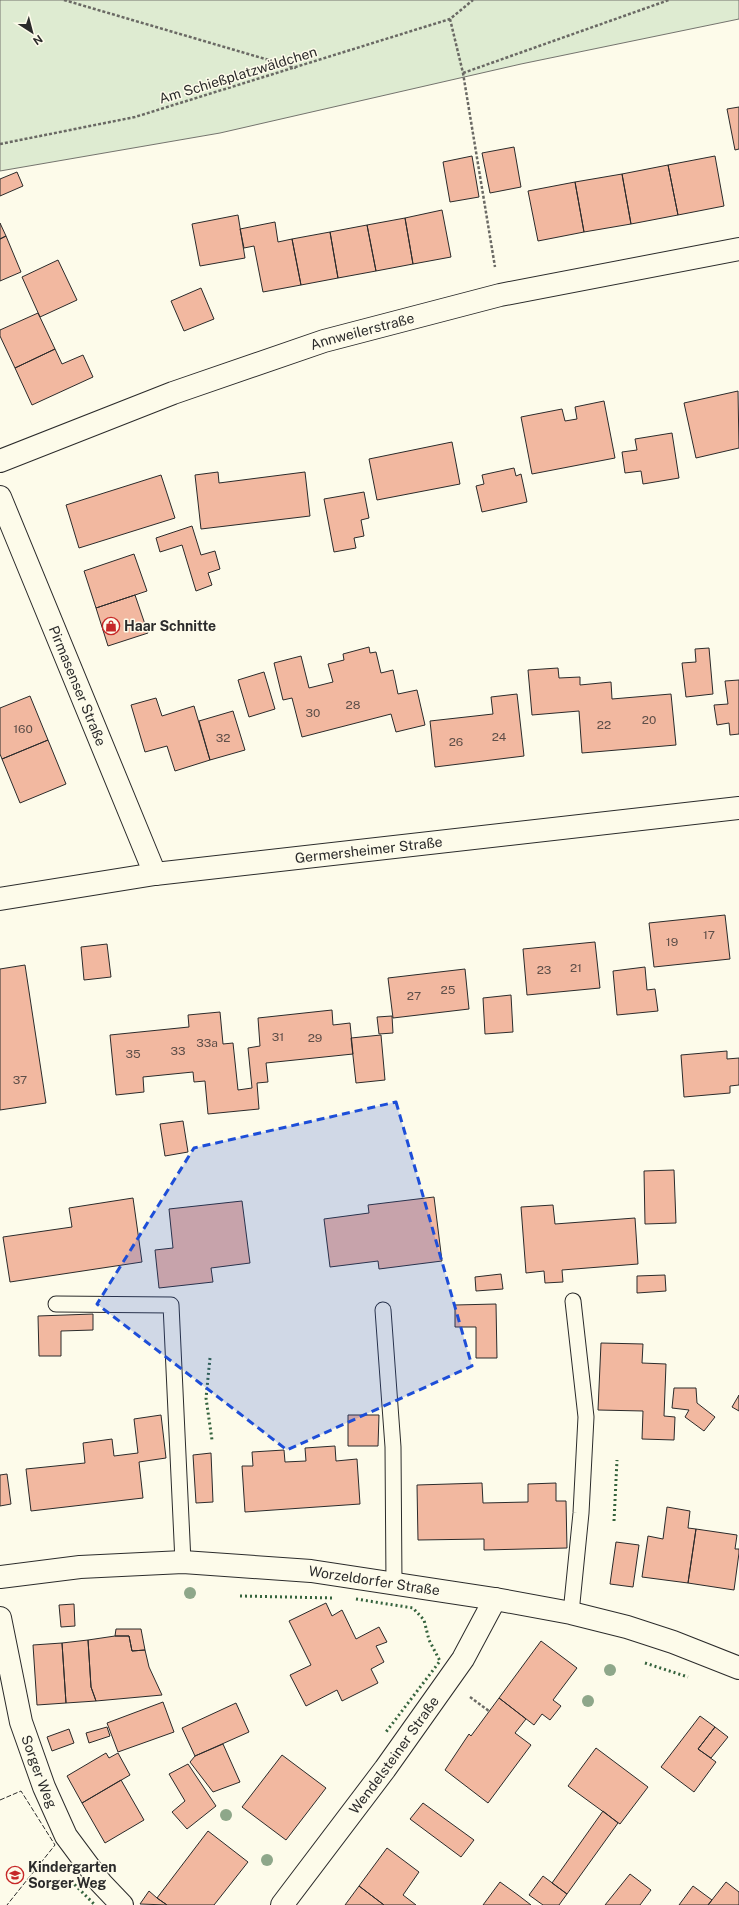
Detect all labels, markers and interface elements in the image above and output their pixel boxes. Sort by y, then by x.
north arrow [12,12,52,52]
text: N [31,33,45,47]
street label: Am Schießplatzwäldchen [157,43,319,107]
street label: Annweilerstraße [308,310,416,353]
shop icon: Haar Schnitte [101,616,121,636]
place label: Haar Schnitte [124,618,216,634]
street label: Pirmasenser Straße [46,623,109,748]
house number: 28 [346,698,361,712]
house number: 30 [306,706,320,720]
house number: 20 [642,713,656,727]
house number: 22 [597,718,611,732]
house number: 160 [13,722,33,736]
house number: 24 [492,730,507,744]
house number: 32 [216,731,230,745]
house number: 26 [449,735,463,749]
street label: Germersheimer Straße [294,834,443,866]
house number: 17 [703,928,715,942]
house number: 19 [666,935,678,949]
house number: 21 [570,961,582,975]
house number: 23 [537,963,551,977]
house number: 25 [441,983,456,997]
house number: 27 [407,989,421,1003]
house number: 31 [272,1030,284,1044]
house number: 29 [308,1031,322,1045]
house number: 33a [196,1036,218,1050]
house number: 33 [170,1044,186,1058]
house number: 35 [125,1047,141,1061]
house number: 37 [13,1073,27,1087]
street label: Worzeldorfer Straße [307,1563,441,1599]
street label: Wendelsteiner Straße [346,1693,442,1817]
street label: Sorger Weg [18,1733,61,1811]
place label: Kindergarten Sorger Weg [28,1859,117,1891]
school or university icon: Kindergarten Sorger Weg [5,1865,25,1885]

